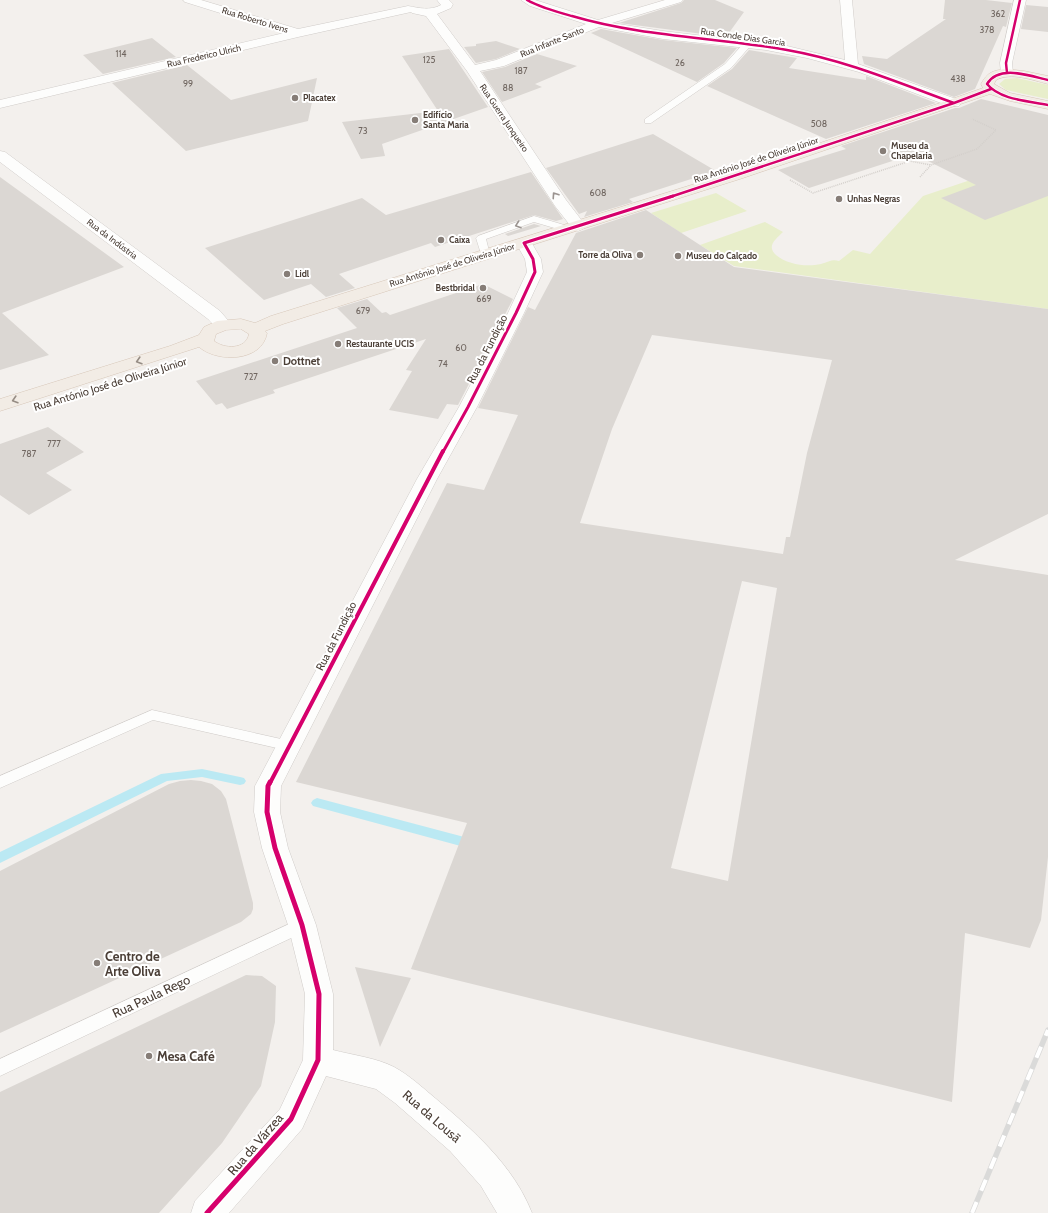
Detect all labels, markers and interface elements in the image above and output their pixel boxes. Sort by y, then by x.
street label: Rua Roberto Ivens [221,4,290,35]
house number: 362 [991,8,1006,19]
street label: Rua Infante Santo [518,24,585,59]
house number: 378 [980,24,994,35]
street label: Rua Conde Dias Garcia [700,25,787,48]
street label: Rua Frederico Ulrich [166,42,242,69]
house number: 114 [115,48,127,59]
house number: 125 [423,54,435,65]
house number: 26 [675,57,685,68]
house number: 187 [515,65,528,76]
house number: 438 [950,73,966,84]
house number: 99 [183,78,193,89]
street label: Rua Guerra Junqueiro [478,82,531,154]
house number: 88 [503,82,513,93]
place label: Placatex [303,92,336,103]
marker: Placatex [290,93,300,103]
place label: Edifício Santa Maria [423,109,469,130]
marker: Edifício Santa Maria [410,115,420,125]
house number: 508 [811,118,827,129]
house number: 73 [358,125,368,136]
street label: Rua António José de Oliveira Júnior [692,134,820,185]
place label: Museu da Chapelaria [891,140,933,161]
marker: Museu da Chapelaria [878,146,888,156]
house number: 608 [590,187,606,198]
one-way arrow [553,192,560,199]
place label: Unhas Negras [847,193,900,204]
marker: Unhas Negras [834,194,844,204]
street label: Rua da Indústria [85,216,140,262]
one-way arrow [514,220,521,228]
place label: Caixa [449,234,471,245]
marker: Caixa [436,235,446,245]
street label: Rua António José de Oliveira Júnior [388,240,516,289]
place label: Torre da Oliva [578,249,633,260]
marker: Torre da Oliva [635,250,645,260]
place label: Museu do Calçado [686,250,757,261]
marker: Museu do Calçado [673,251,683,261]
place label: Lidl [295,268,310,279]
marker: Lidl [282,269,292,279]
place label: Bestbridal [436,282,476,293]
marker: Bestbridal [478,283,488,293]
house number: 669 [476,293,492,304]
house number: 679 [356,305,370,316]
street label: Rua da Fundição [464,312,510,386]
place label: Restaurante UCIS [346,338,414,349]
marker: Restaurante UCIS [333,339,343,349]
house number: 60 [455,342,467,353]
street label: Rua António José de Oliveira Júnior [32,354,189,414]
place label: Dottnet [283,354,320,368]
one-way arrow [135,356,142,365]
marker: Dottnet [270,356,280,366]
house number: 74 [438,358,448,369]
house number: 727 [244,371,258,382]
one-way arrow [11,396,18,404]
house number: 777 [47,438,61,449]
house number: 787 [22,448,37,459]
street label: Rua da Fundição [313,599,359,673]
place label: Centro de Arte Oliva [105,948,161,979]
marker: Centro de Arte Oliva [92,958,102,968]
street label: Rua Paula Rego [110,971,192,1021]
place label: Mesa Café [157,1048,215,1064]
marker: Mesa Café [144,1051,154,1061]
street label: Rua da Lousã [400,1086,465,1146]
street label: Rua da Várzea [224,1109,287,1178]

